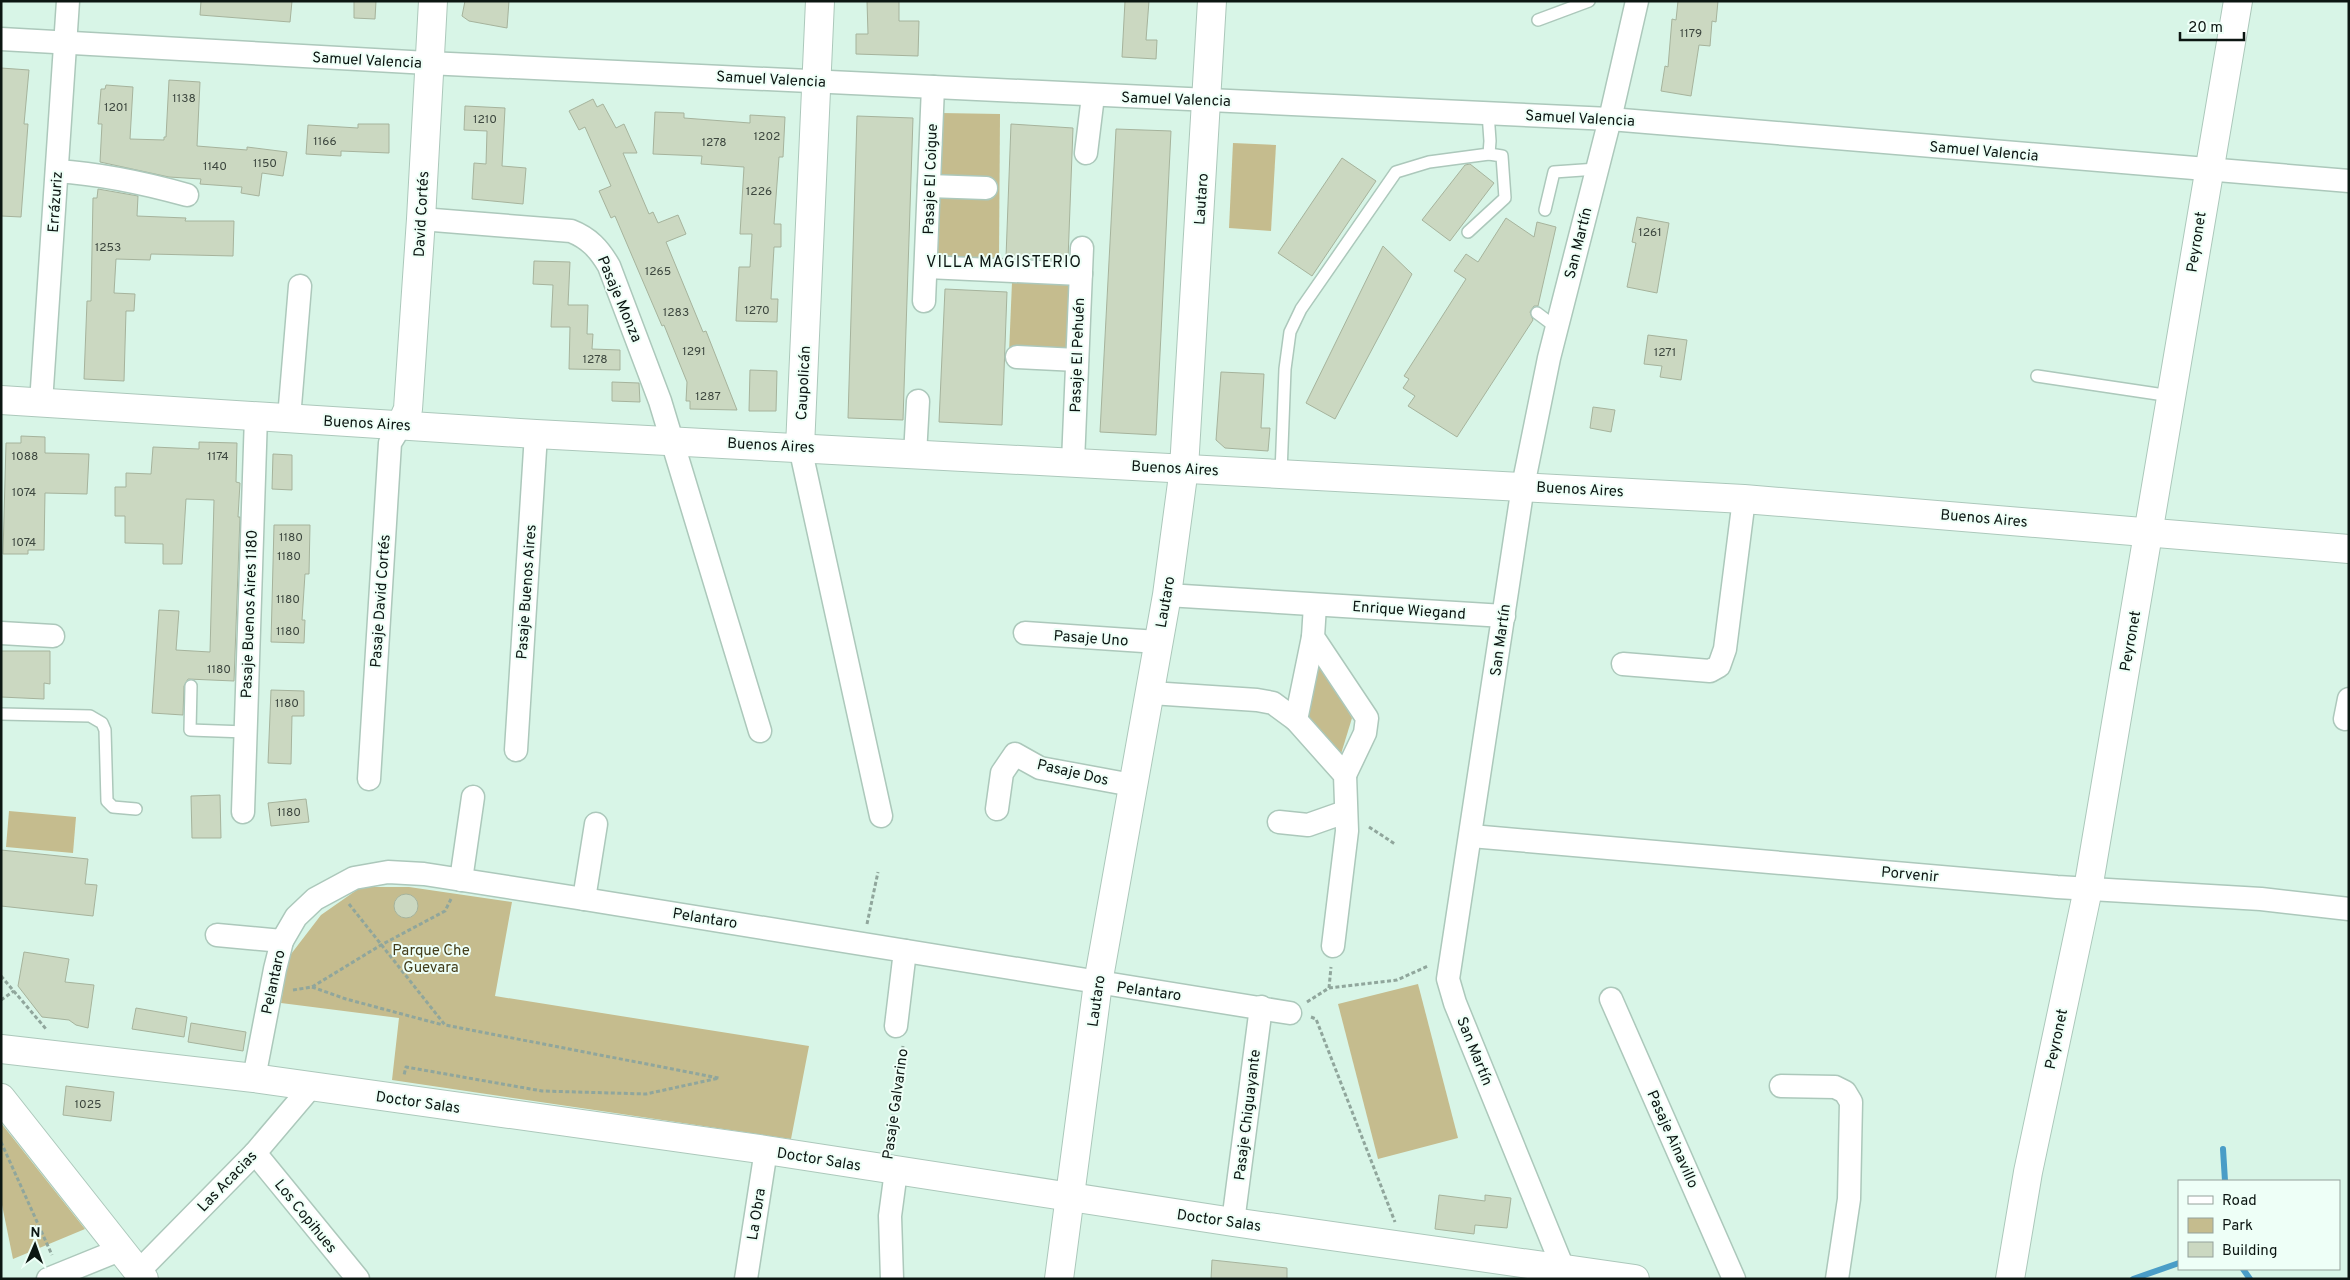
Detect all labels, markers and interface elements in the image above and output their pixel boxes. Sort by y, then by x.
scale bar [2180,10,2244,42]
text: 20 m [2188,19,2223,38]
house number: 1179 [1680,26,1702,42]
street label: Samuel Valencia [312,49,422,74]
street label: Samuel Valencia [716,68,826,93]
street label: Samuel Valencia [1121,89,1231,112]
house number: 1138 [172,91,196,107]
house number: 1201 [104,100,128,116]
street label: Samuel Valencia [1525,107,1635,132]
house number: 1210 [473,112,497,128]
street label: Pasaje El Coigue [920,123,943,235]
house number: 1202 [754,129,780,145]
house number: 1166 [313,134,337,150]
house number: 1278 [702,135,726,151]
street label: Samuel Valencia [1928,138,2039,167]
house number: 1150 [253,156,277,172]
house number: 1140 [203,159,227,175]
street label: Errázuriz [45,171,68,234]
street label: David Cortés [411,171,434,258]
street label: Lautaro [1191,172,1214,226]
house number: 1226 [746,184,772,200]
street label: San Martín [1561,206,1597,281]
street label: Peyronet [2183,210,2212,274]
house number: 1261 [1638,225,1662,241]
house number: 1253 [95,240,121,256]
district label: VILLA MAGISTERIO [926,253,1082,273]
street label: Pasaje Monza [592,254,645,346]
house number: 1265 [645,264,671,280]
street label: Pasaje El Pehuén [1067,297,1090,413]
house number: 1270 [744,303,770,319]
house number: 1283 [663,305,689,321]
house number: 1291 [682,344,706,360]
street label: Caupolicán [793,345,816,421]
house number: 1271 [1654,345,1676,361]
house number: 1278 [583,352,607,368]
house number: 1287 [695,389,721,405]
street label: Buenos Aires [323,413,411,436]
street label: Buenos Aires [727,435,815,458]
house number: 1088 [12,449,38,465]
house number: 1174 [207,449,229,465]
street label: Buenos Aires [1131,458,1219,481]
street label: Buenos Aires [1536,479,1624,502]
house number: 1074 [12,485,36,501]
street label: Buenos Aires [1939,506,2028,533]
street label: Pasaje Buenos Aires [513,524,542,660]
street label: Pasaje Buenos Aires 1180 [238,529,263,699]
house number: 1180 [279,530,303,546]
street label: Pasaje David Cortés [367,534,396,668]
house number: 1074 [12,535,36,551]
house number: 1180 [277,549,301,565]
street label: Lautaro [1153,575,1180,630]
house number: 1180 [276,592,300,608]
street label: Enrique Wiegand [1352,598,1466,625]
street label: San Martín [1487,603,1516,678]
street label: Peyronet [2117,609,2146,673]
house number: 1180 [276,624,300,640]
street label: Pasaje Uno [1053,627,1129,652]
house number: 1180 [207,662,231,678]
house number: 1180 [275,696,299,712]
street label: Pasaje Dos [1035,756,1110,791]
house number: 1180 [277,805,301,821]
street label: Porvenir [1880,864,1940,887]
street label: Pelantaro [671,905,738,934]
park label: Parque Che Guevara [392,942,470,978]
street label: Pelantaro [258,948,291,1016]
street label: Lautaro [1084,974,1111,1028]
street label: Pelantaro [1115,979,1182,1006]
street label: Peyronet [2042,1007,2073,1071]
street label: San Martín [1451,1014,1496,1089]
street label: Pasaje Galvarino [879,1047,914,1161]
street label: Pasaje Chiguayante [1231,1049,1266,1182]
street label: Doctor Salas [374,1088,461,1119]
street label: Pasaje Ainavillo [1642,1088,1702,1192]
house number: 1025 [75,1097,101,1113]
street label: Doctor Salas [775,1144,862,1177]
street label: Las Acacias [194,1147,262,1217]
street label: Los Copihues [269,1176,340,1258]
legend [2178,1180,2340,1270]
street label: La Obra [744,1187,771,1242]
text: Road [2222,1192,2257,1211]
street label: Doctor Salas [1175,1206,1262,1237]
text: Park [2222,1217,2253,1236]
north arrow [10,1220,60,1270]
text: N [30,1225,41,1242]
text: Building [2222,1242,2277,1261]

